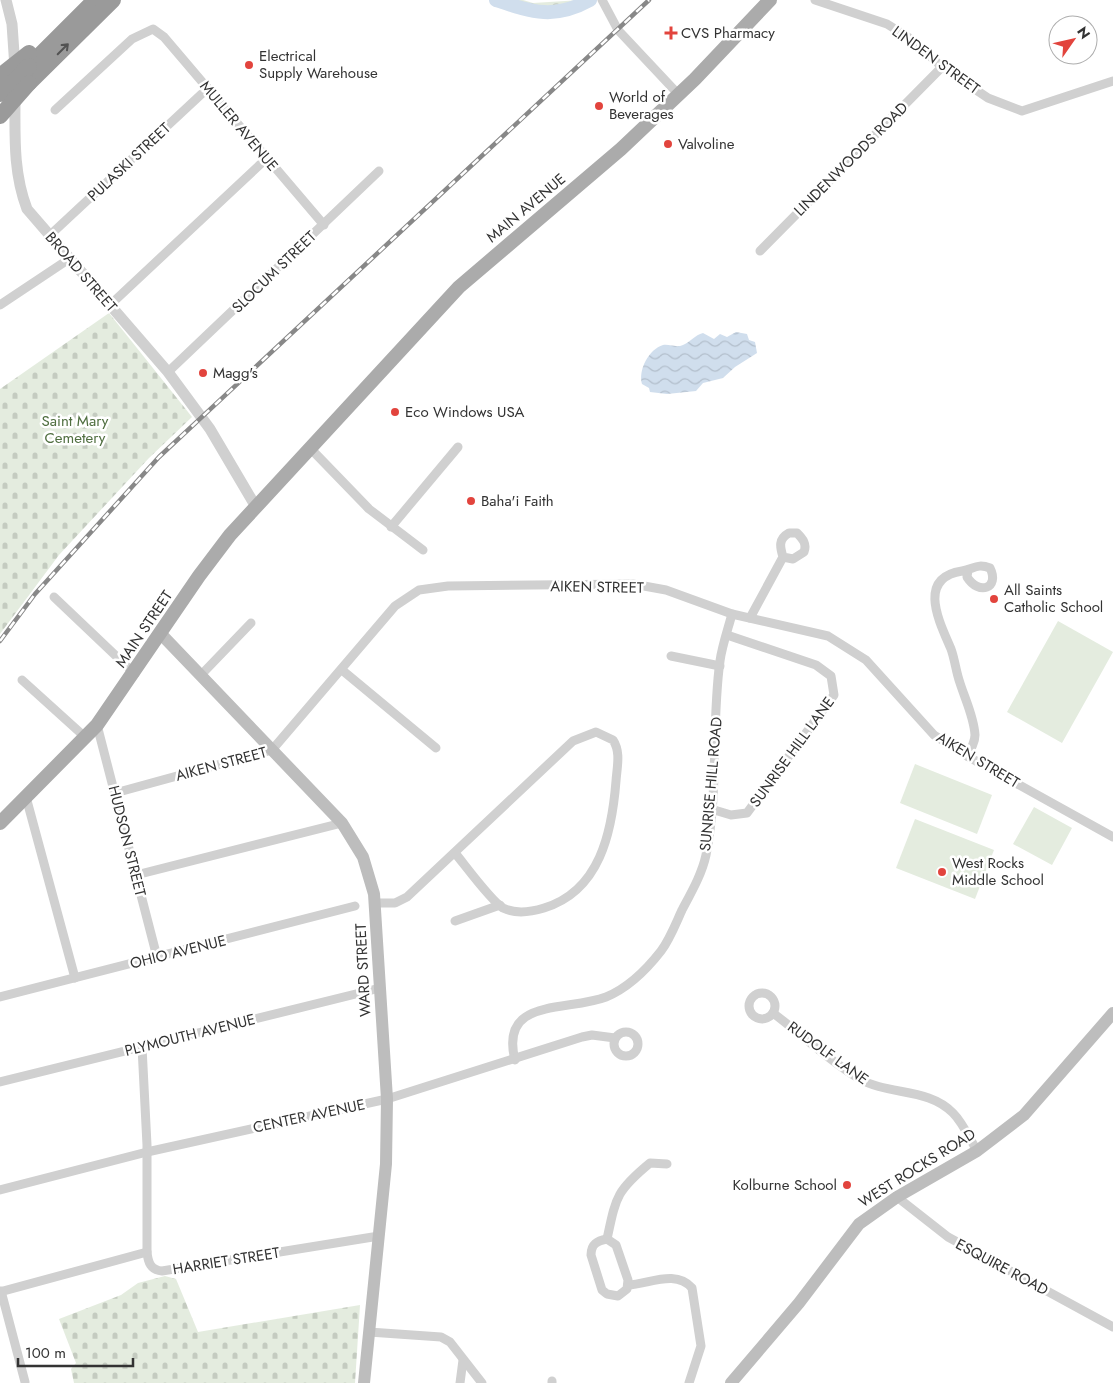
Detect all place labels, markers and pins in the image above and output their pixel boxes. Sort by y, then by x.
place label: CVS Pharmacy [681,22,775,44]
marker: CVS Pharmacy [665,27,677,39]
place label: Electrical Supply Warehouse [259,45,378,84]
marker: Electrical Supply Warehouse [243,59,255,71]
place label: World of Beverages [609,86,674,125]
marker: World of Beverages [593,100,605,112]
place label: Valvoline [678,133,735,155]
marker: Valvoline [662,138,674,150]
place label: Magg's [213,362,258,384]
marker: Magg's [197,367,209,379]
place label: Eco Windows USA [405,401,525,423]
marker: Eco Windows USA [389,406,401,418]
place label: Baha'i Faith [481,490,554,512]
marker: Baha'i Faith [465,495,477,507]
place label: All Saints Catholic School [1004,579,1103,618]
marker: All Saints Catholic School [988,593,1000,605]
place label: West Rocks Middle School [952,852,1044,891]
marker: West Rocks Middle School [936,866,948,878]
place label: Kolburne School [733,1174,837,1196]
marker: Kolburne School [841,1179,853,1191]

